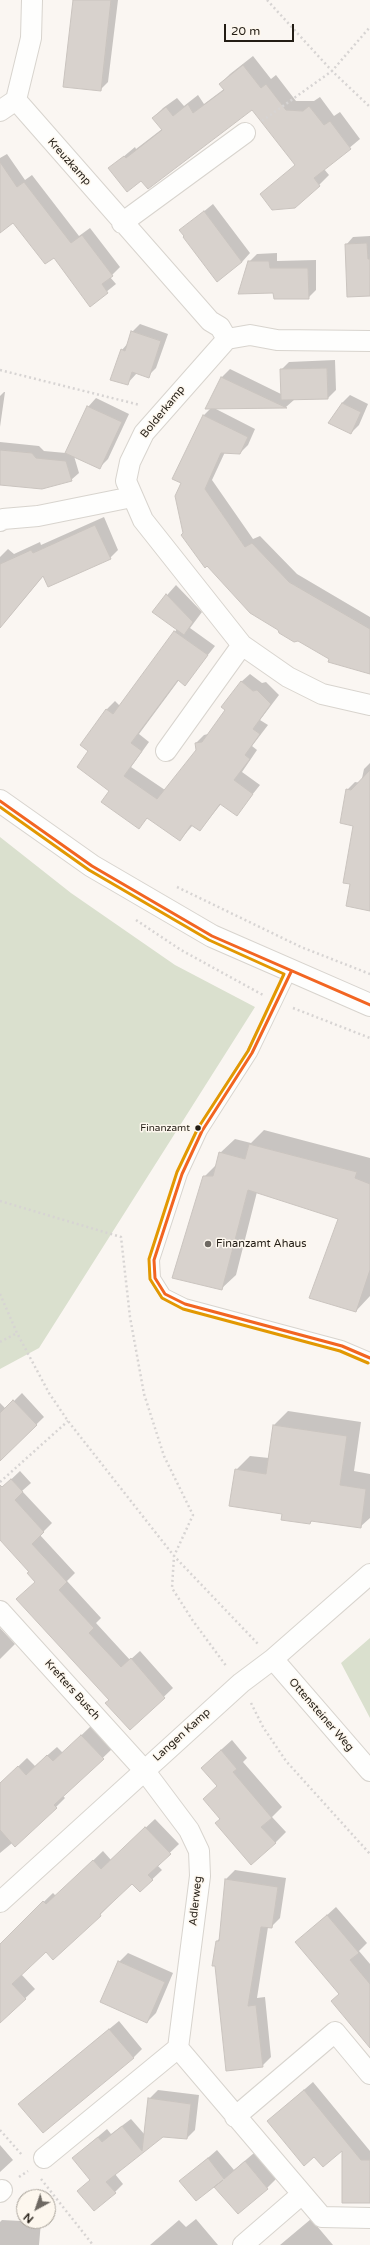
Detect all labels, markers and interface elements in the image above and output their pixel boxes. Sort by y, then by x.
scale bar [226,16,296,42]
text: 20 m [231,24,260,38]
street label: Kreuzkamp [44,136,94,188]
street label: Bolderkamp [138,383,188,441]
place label: Finanzamt [140,1122,190,1134]
marker: Finanzamt [193,1123,203,1133]
place label: Finanzamt Ahaus [216,1237,307,1251]
marker: Finanzamt Ahaus [203,1239,213,1249]
street label: Krefters Busch [41,1657,103,1723]
street label: Ottensteiner Weg [286,1676,356,1754]
street label: Langen Kamp [151,1706,213,1764]
street label: Adlerweg [187,1875,205,1927]
north arrow [16,2189,56,2229]
text: N [21,2210,36,2226]

